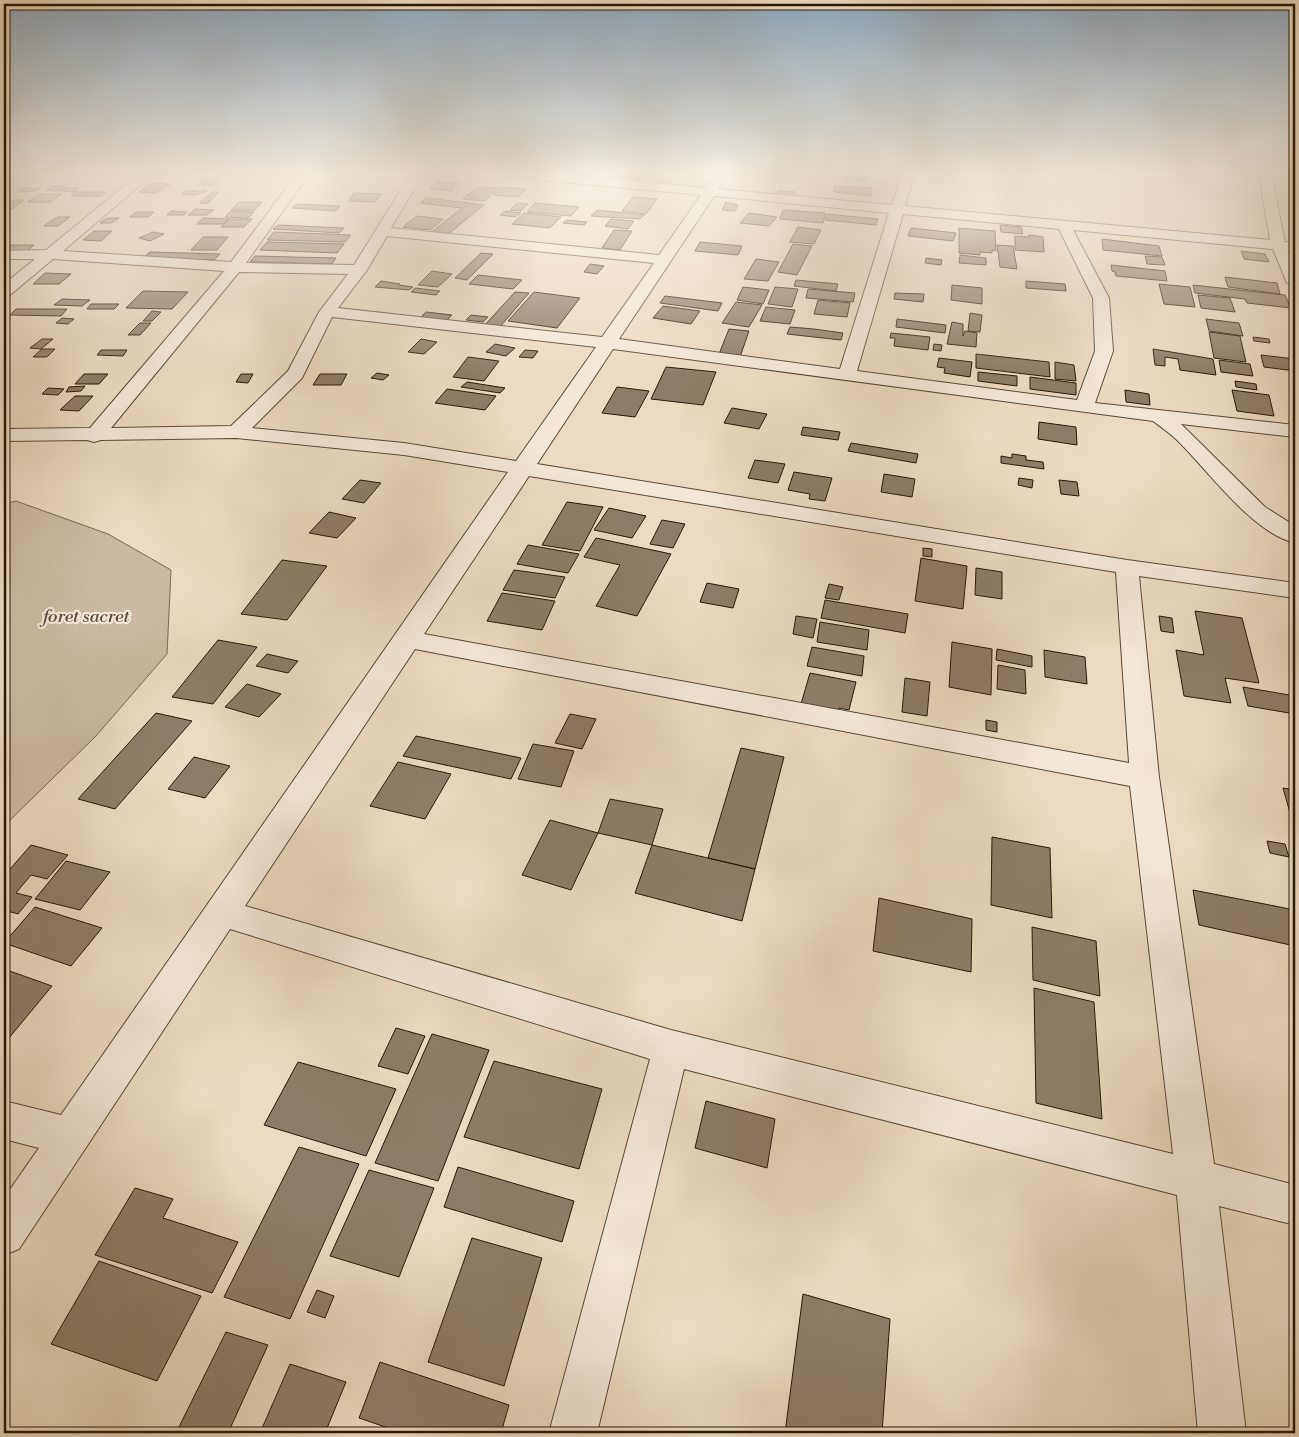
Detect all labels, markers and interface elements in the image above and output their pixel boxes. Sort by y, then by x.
park label: foret sacret [39,605,130,628]

